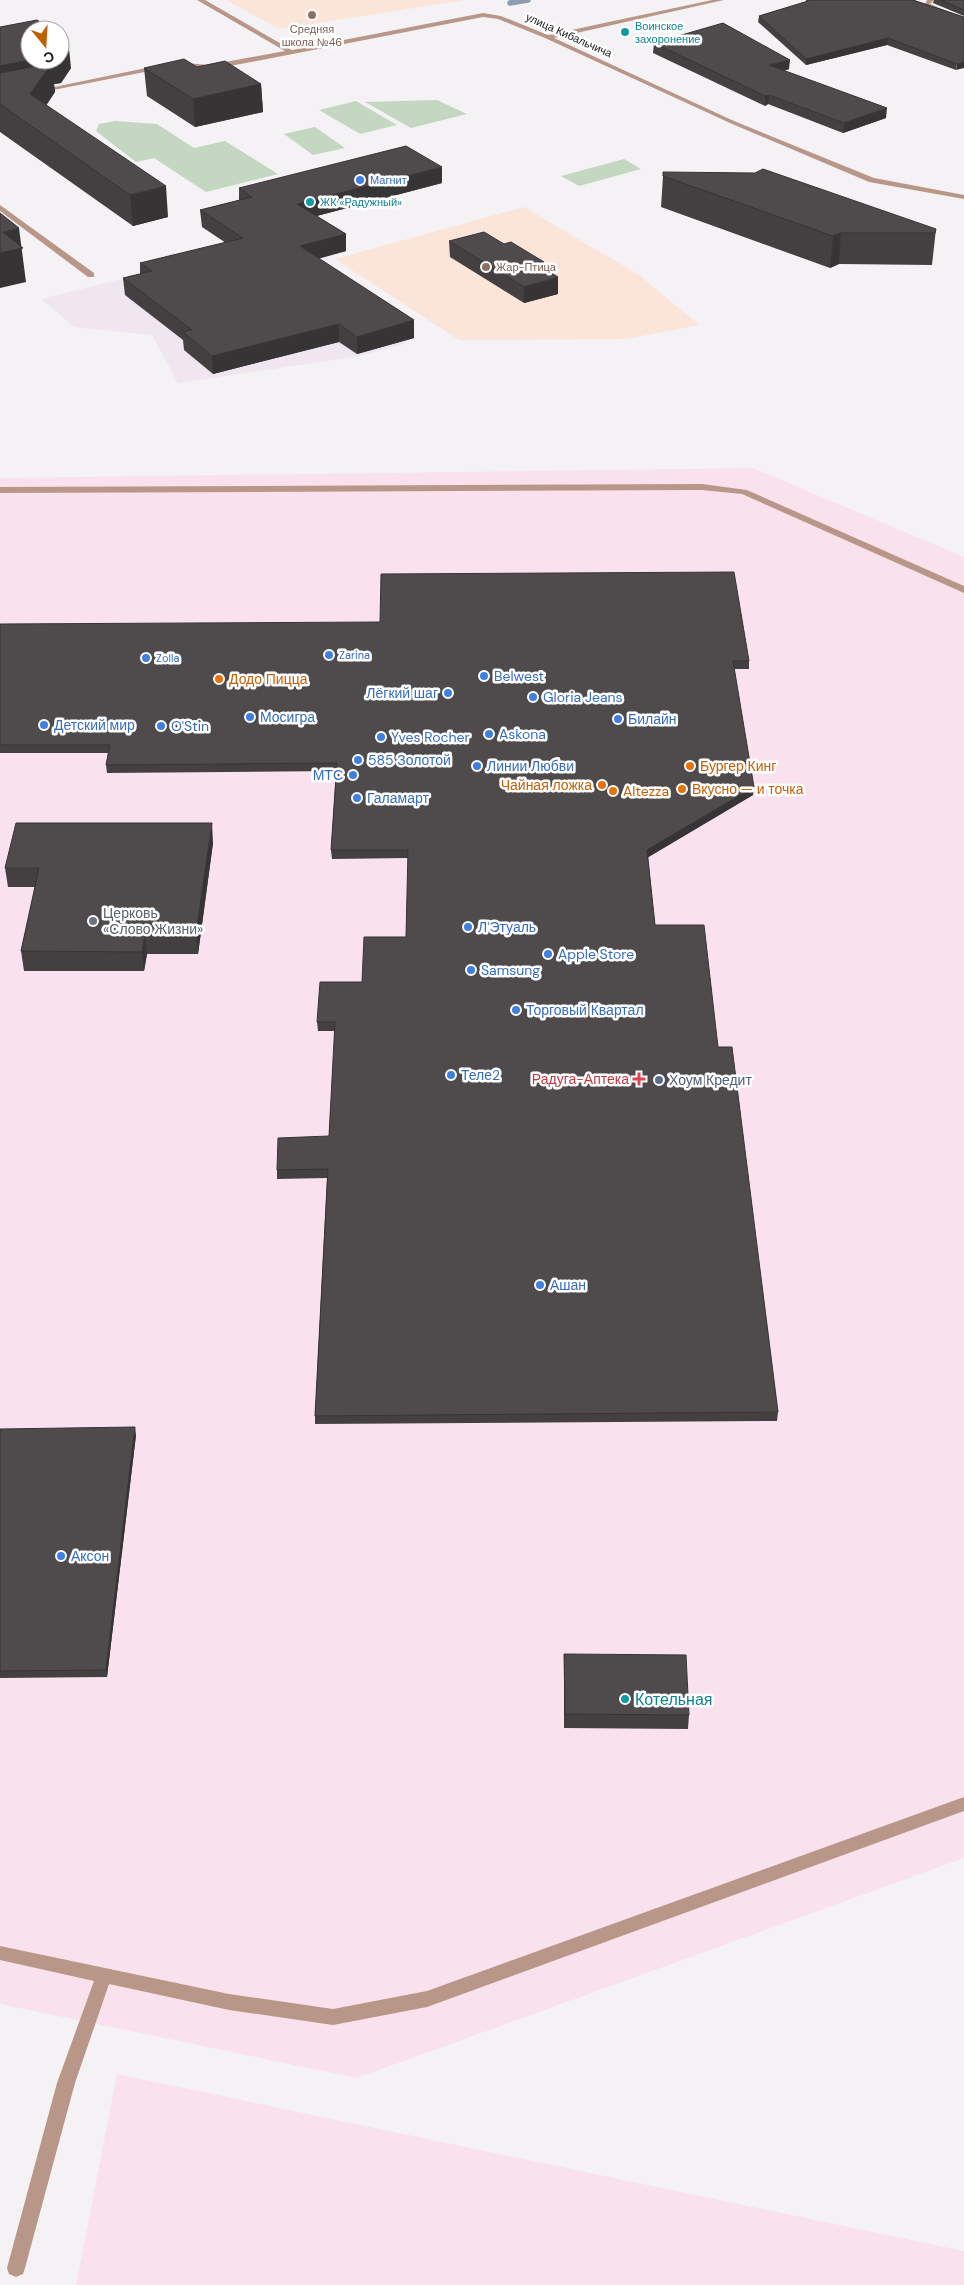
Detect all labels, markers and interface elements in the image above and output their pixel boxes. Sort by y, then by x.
marker: Средняя школа №46 [306,9,318,21]
street label: улица Кибальчича [524,10,615,61]
place label: Воинское захоронение [635,19,700,46]
north arrow [20,20,70,70]
place label: Средняя школа №46 [282,22,342,49]
marker: Воинское захоронение [619,26,631,38]
text: С [41,47,57,67]
place label: Магнит [370,173,407,187]
marker: Магнит [354,174,366,186]
place label: ЖК «Радужный» [320,195,402,209]
marker: ЖК «Радужный» [304,196,316,208]
place label: Жар-Птица [496,260,557,274]
marker: Жар-Птица [480,261,492,273]
place label: Zarina [339,648,370,662]
marker: Zarina [323,649,335,661]
place label: Zolla [156,651,179,665]
marker: Zolla [140,652,152,664]
place label: Belwest [494,667,544,685]
place label: Додо Пицца [229,670,308,688]
marker: Belwest [478,670,490,682]
marker: Додо Пицца [213,673,225,685]
place label: Лёгкий шаг [366,684,438,702]
marker: Лёгкий шаг [442,687,454,699]
place label: Gloria Jeans [543,688,623,706]
marker: Gloria Jeans [527,691,539,703]
place label: Мосигра [260,708,315,726]
place label: Билайн [628,710,677,728]
marker: Мосигра [244,711,256,723]
marker: Билайн [612,713,624,725]
place label: Детский мир [54,716,135,734]
place label: O'Stin [171,717,209,735]
marker: Детский мир [38,719,50,731]
marker: O'Stin [155,720,167,732]
place label: Askona [499,725,546,743]
place label: Yves Rocher [391,728,470,746]
marker: Askona [483,728,495,740]
marker: Yves Rocher [375,731,387,743]
place label: 585 Золотой [368,751,451,769]
marker: 585 Золотой [352,754,364,766]
place label: Линии Любви [487,757,574,775]
place label: Бургер Кинг [700,757,776,775]
marker: Линии Любви [471,760,483,772]
marker: Бургер Кинг [684,760,696,772]
place label: МТС [313,766,343,784]
marker: МТС [347,769,359,781]
place label: Чайная ложка [501,776,592,794]
marker: Чайная ложка [596,779,608,791]
place label: Вкусно — и точка [692,780,804,798]
place label: Altezza [623,782,669,800]
marker: Вкусно — и точка [676,783,688,795]
marker: Altezza [607,785,619,797]
place label: Галамарт [367,789,429,807]
marker: Галамарт [351,792,363,804]
place label: Церковь «Слово Жизни» [103,904,203,938]
marker: Церковь «Слово Жизни» [87,915,99,927]
place label: Л'Этуаль [478,918,536,936]
marker: Л'Этуаль [462,921,474,933]
place label: Apple Store [558,945,634,963]
marker: Apple Store [542,948,554,960]
place label: Samsung [481,961,540,979]
marker: Samsung [465,964,477,976]
place label: Торговый Квартал [526,1001,644,1019]
marker: Торговый Квартал [510,1004,522,1016]
place label: Теле2 [461,1066,500,1084]
marker: Теле2 [445,1069,457,1081]
place label: Радуга-Аптека [532,1070,629,1088]
place label: Хоум Кредит [669,1071,752,1089]
marker: Радуга-Аптека [633,1073,645,1085]
marker: Хоум Кредит [653,1074,665,1086]
place label: Ашан [550,1276,586,1294]
marker: Ашан [534,1279,546,1291]
place label: Аксон [71,1547,109,1565]
marker: Аксон [55,1550,67,1562]
place label: Котельная [635,1689,712,1710]
marker: Котельная [619,1693,631,1705]

